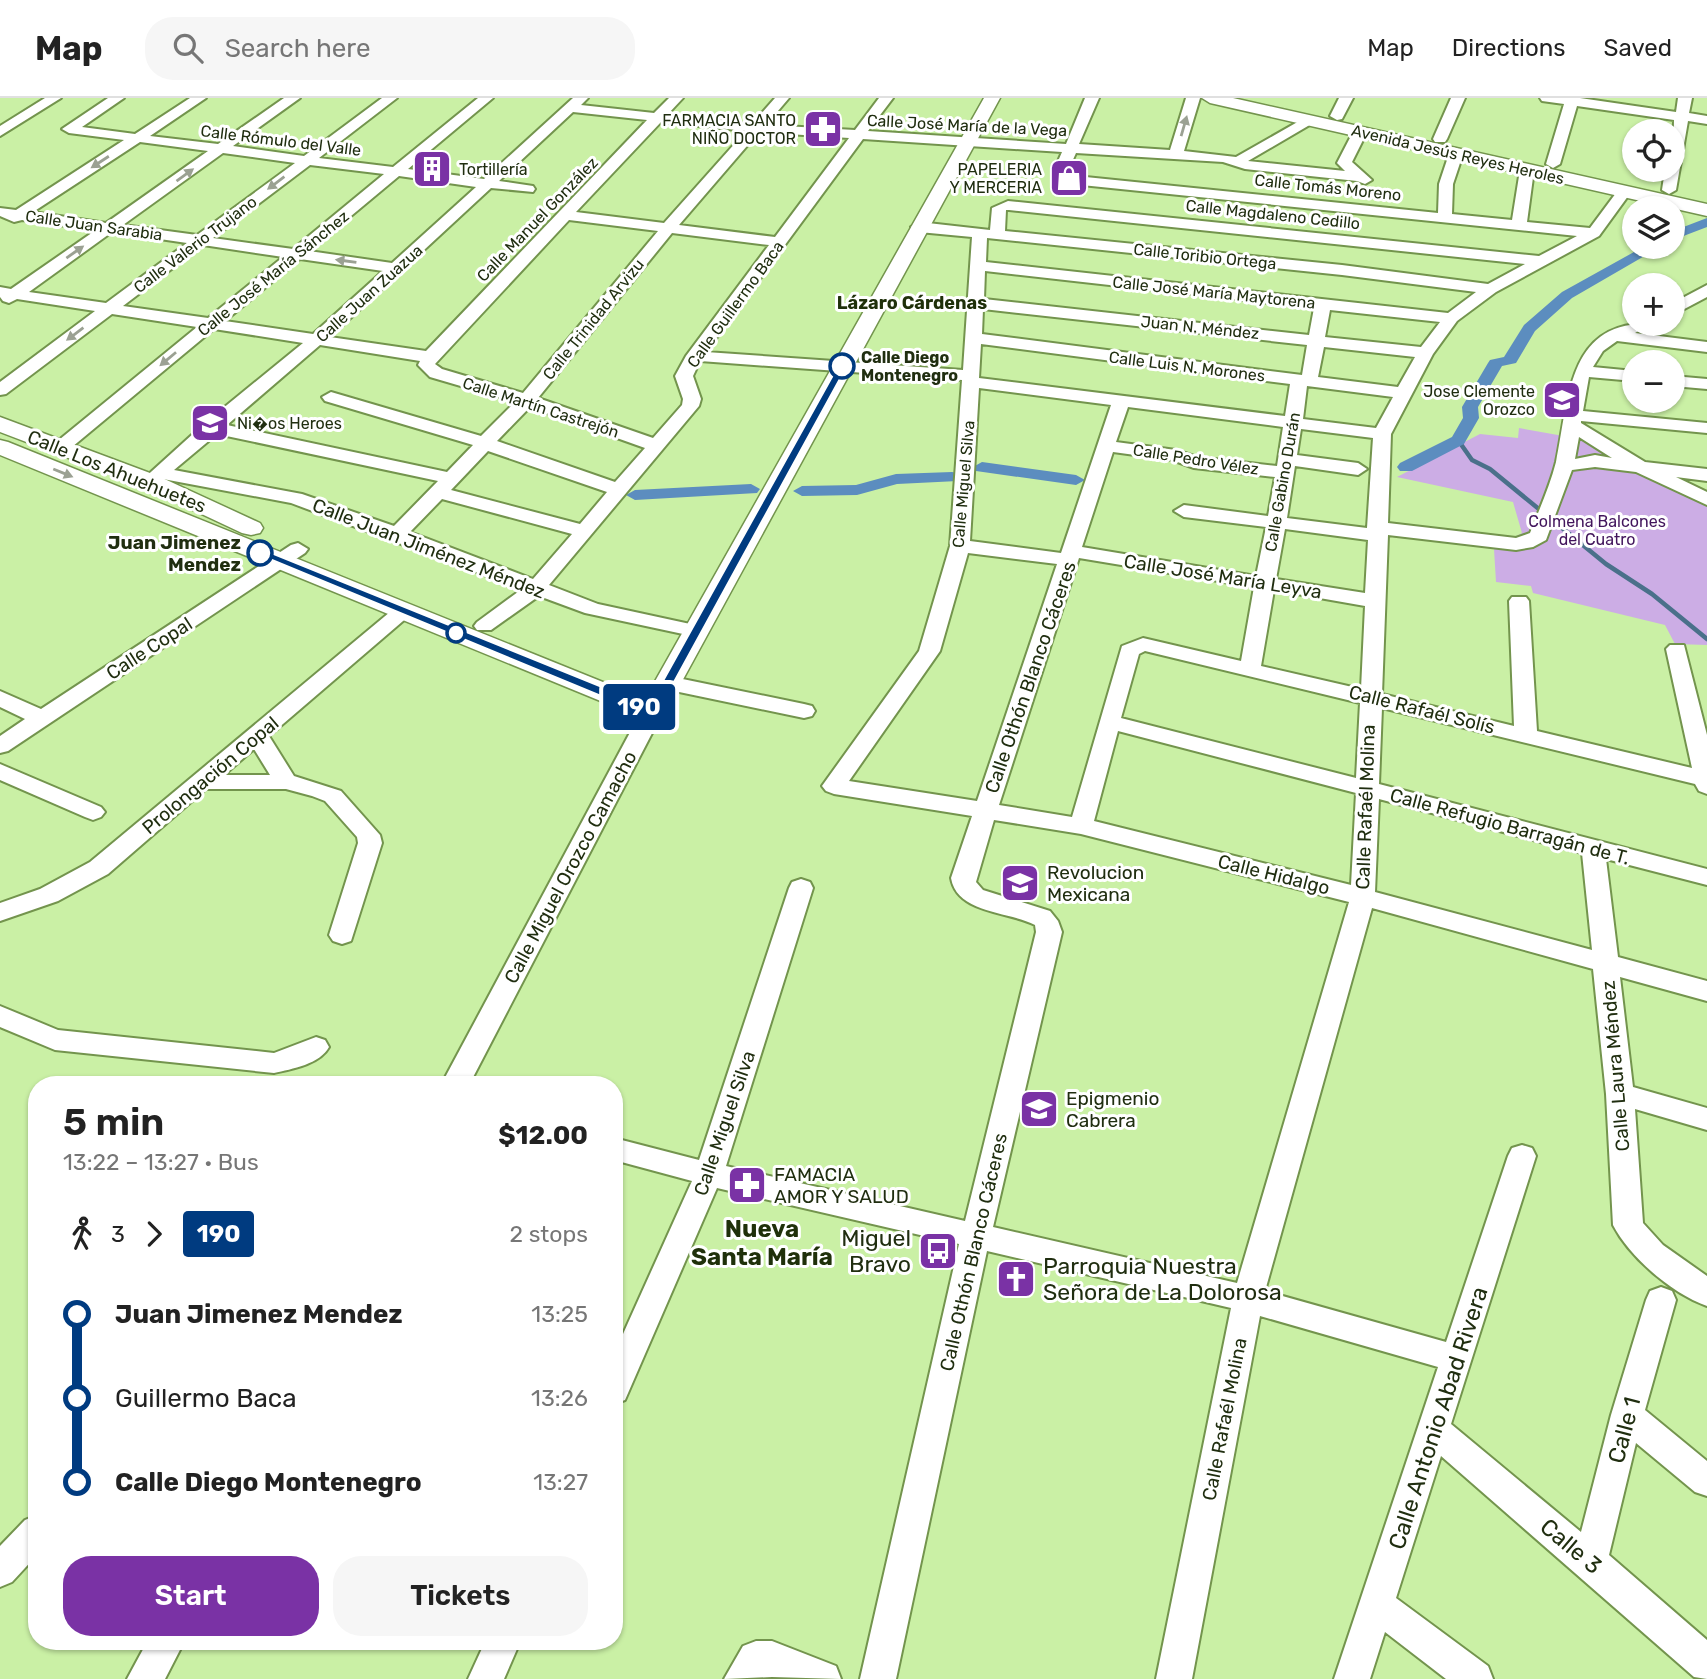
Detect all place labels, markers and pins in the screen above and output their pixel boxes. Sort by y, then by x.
pharmacy icon: FARMACIA SANTO NIÑO DOCTOR [802,108,844,150]
place label: FARMACIA SANTO NIÑO DOCTOR [662,111,796,148]
building icon: Tortillería [411,148,453,190]
shop icon: PAPELERIA Y MERCERIA [1048,157,1090,199]
place label: Tortillería [459,160,528,179]
place label: PAPELERIA Y MERCERIA [949,160,1042,197]
place label: Calle Diego Montenegro [861,348,958,385]
marker: Calle Diego Montenegro [829,353,855,379]
school or university icon: Jose Clemente Orozco [1541,379,1583,421]
place label: Jose Clemente Orozco [1423,382,1535,419]
school or university icon: Ni�os Heroes [189,402,231,444]
place label: Ni�os Heroes [237,414,342,433]
place label: Juan Jimenez Mendez [108,531,241,576]
marker: Juan Jimenez Mendez [247,540,273,566]
unlabelled marker [446,623,466,643]
place label: Revolucion Mexicana [1047,861,1144,906]
school or university icon: Revolucion Mexicana [999,862,1041,904]
place label: Epigmenio Cabrera [1066,1087,1159,1132]
school or university icon: Epigmenio Cabrera [1018,1088,1060,1130]
place label: FAMACIA AMOR Y SALUD [774,1163,909,1208]
pharmacy icon: FAMACIA AMOR Y SALUD [726,1164,768,1206]
place label: Miguel Bravo [841,1224,911,1278]
bus stop icon: Miguel Bravo [917,1230,959,1272]
place label: Parroquia Nuestra Señora de La Dolorosa [1043,1252,1282,1306]
church icon: Parroquia Nuestra Señora de La Dolorosa [995,1258,1037,1300]

